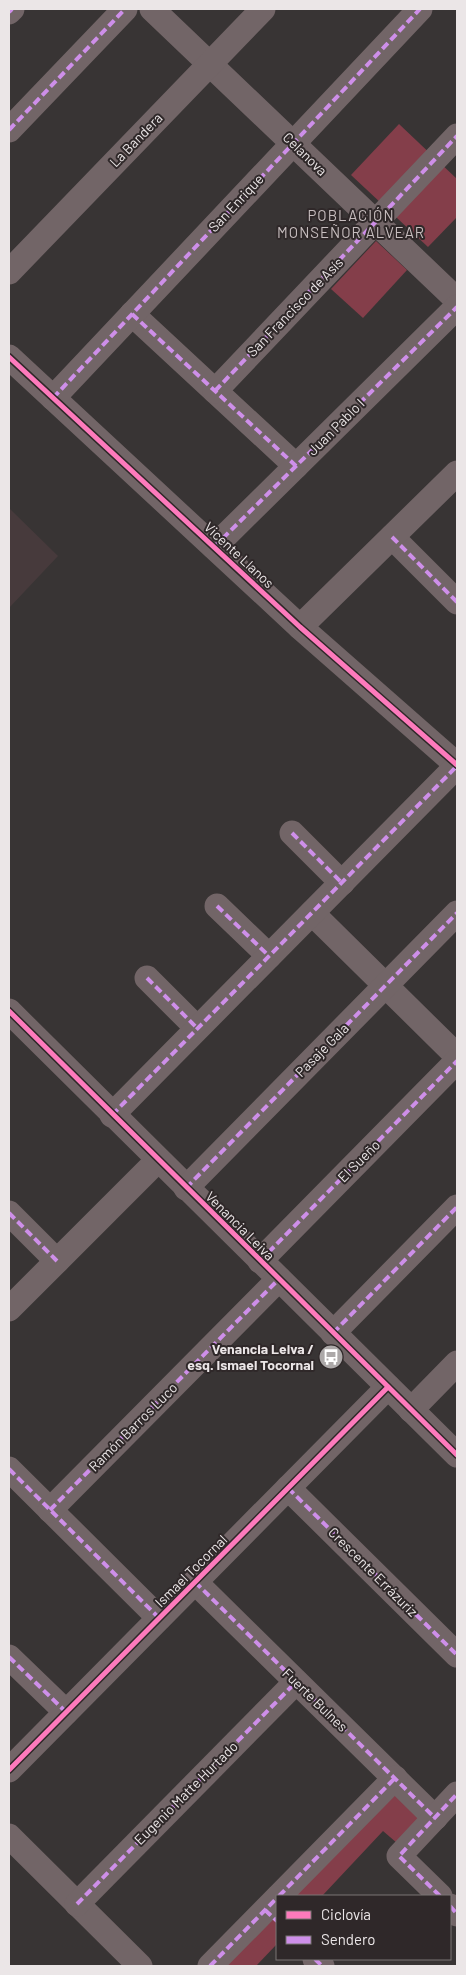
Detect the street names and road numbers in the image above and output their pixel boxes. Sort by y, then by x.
street label: La Bandera [106,109,166,170]
street label: Celanova [280,128,331,179]
street label: San Enrique [205,170,267,235]
street label: San Francisco de Asís [243,253,347,360]
street label: Juan Pablo I [304,395,368,459]
street label: Vicente Llanos [201,518,278,591]
street label: Pasaje Gala [291,1019,352,1080]
street label: El Sueño [334,1136,383,1185]
street label: Venancia Leiva [202,1188,278,1264]
street label: Ramón Barros Luco [85,1379,181,1475]
street label: Crescente Errázuriz [325,1523,422,1620]
street label: Ismael Tocornal [151,1531,230,1610]
street label: Fuerte Bulnes [279,1664,352,1735]
street label: Eugenio Matte Hurtado [130,1737,241,1848]

